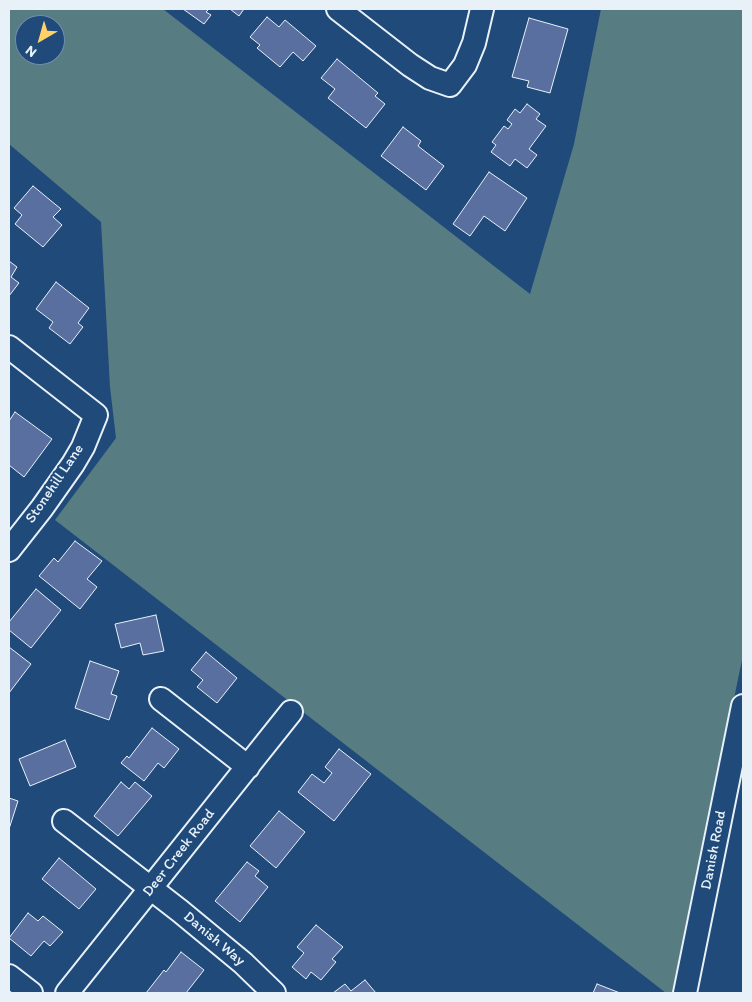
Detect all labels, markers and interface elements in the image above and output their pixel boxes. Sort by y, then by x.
north arrow [15,15,65,65]
text: N [22,42,40,61]
street label: Stonehill Lane [22,441,88,527]
street label: Deer Creek Road [139,805,219,901]
street label: Danish Road [697,809,731,891]
street label: Danish Way [179,908,249,970]

